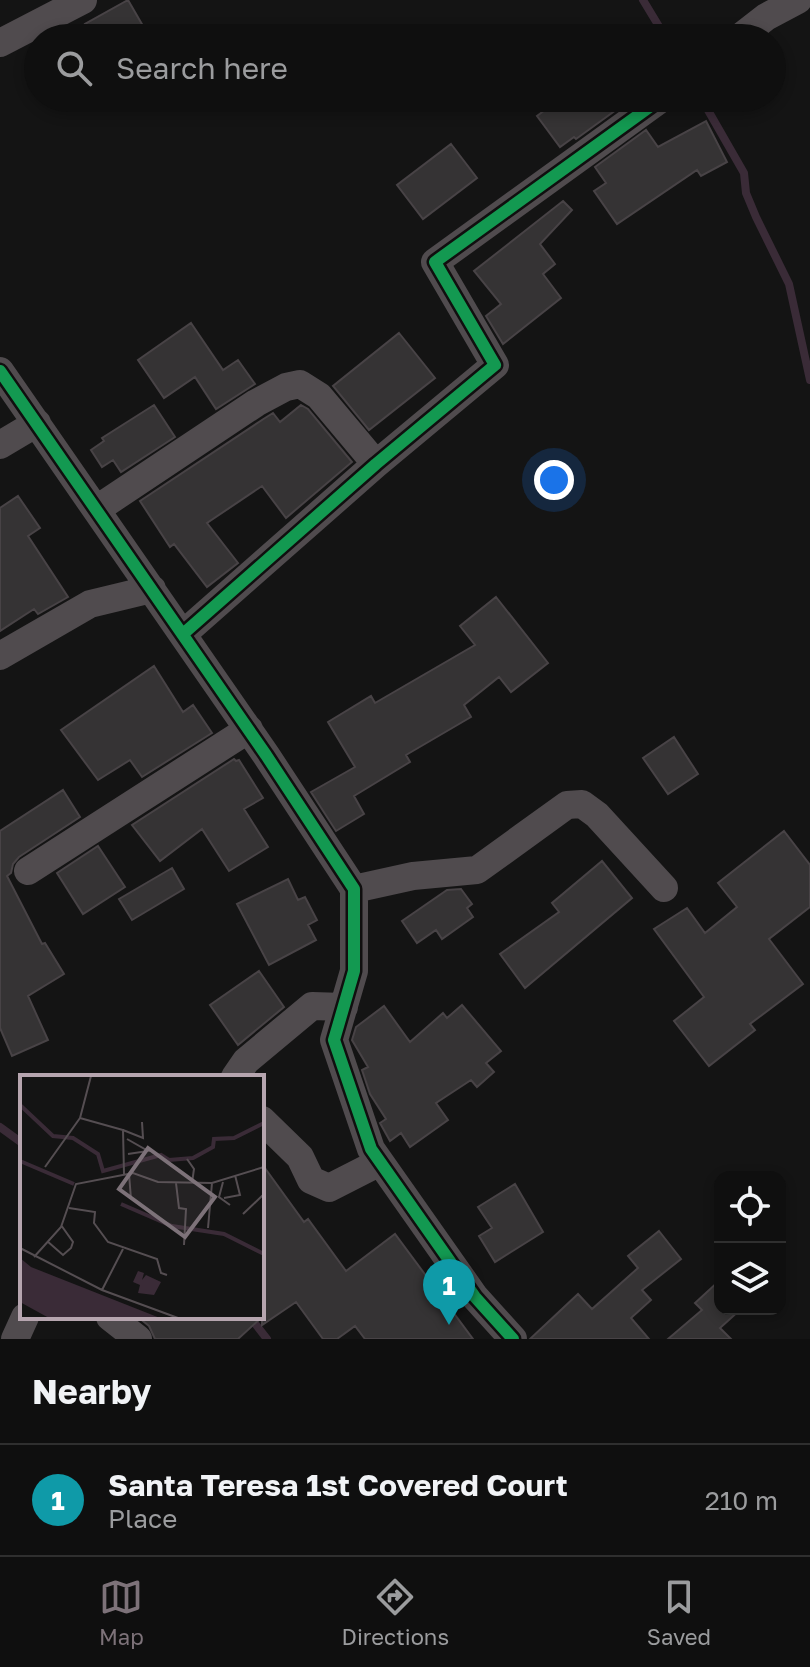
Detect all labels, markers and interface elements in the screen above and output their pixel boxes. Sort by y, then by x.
search box [24,24,786,112]
icon: search [52,46,96,90]
text: Search here [116,50,288,86]
your location [534,460,574,500]
inset map [20,1075,264,1319]
map controls [714,1171,786,1315]
button: locate [714,1171,786,1243]
button: layers [714,1243,786,1315]
pin: 1 [423,1259,475,1325]
text: Nearby [32,1371,152,1411]
text: Santa Teresa 1st Covered Court [108,1467,568,1503]
text: 1 [51,1485,65,1516]
text: 210 m [705,1485,778,1516]
text: Place [108,1503,177,1534]
tab: Map [99,1575,144,1650]
tab: Directions [342,1575,449,1650]
tab: Saved [647,1575,711,1650]

